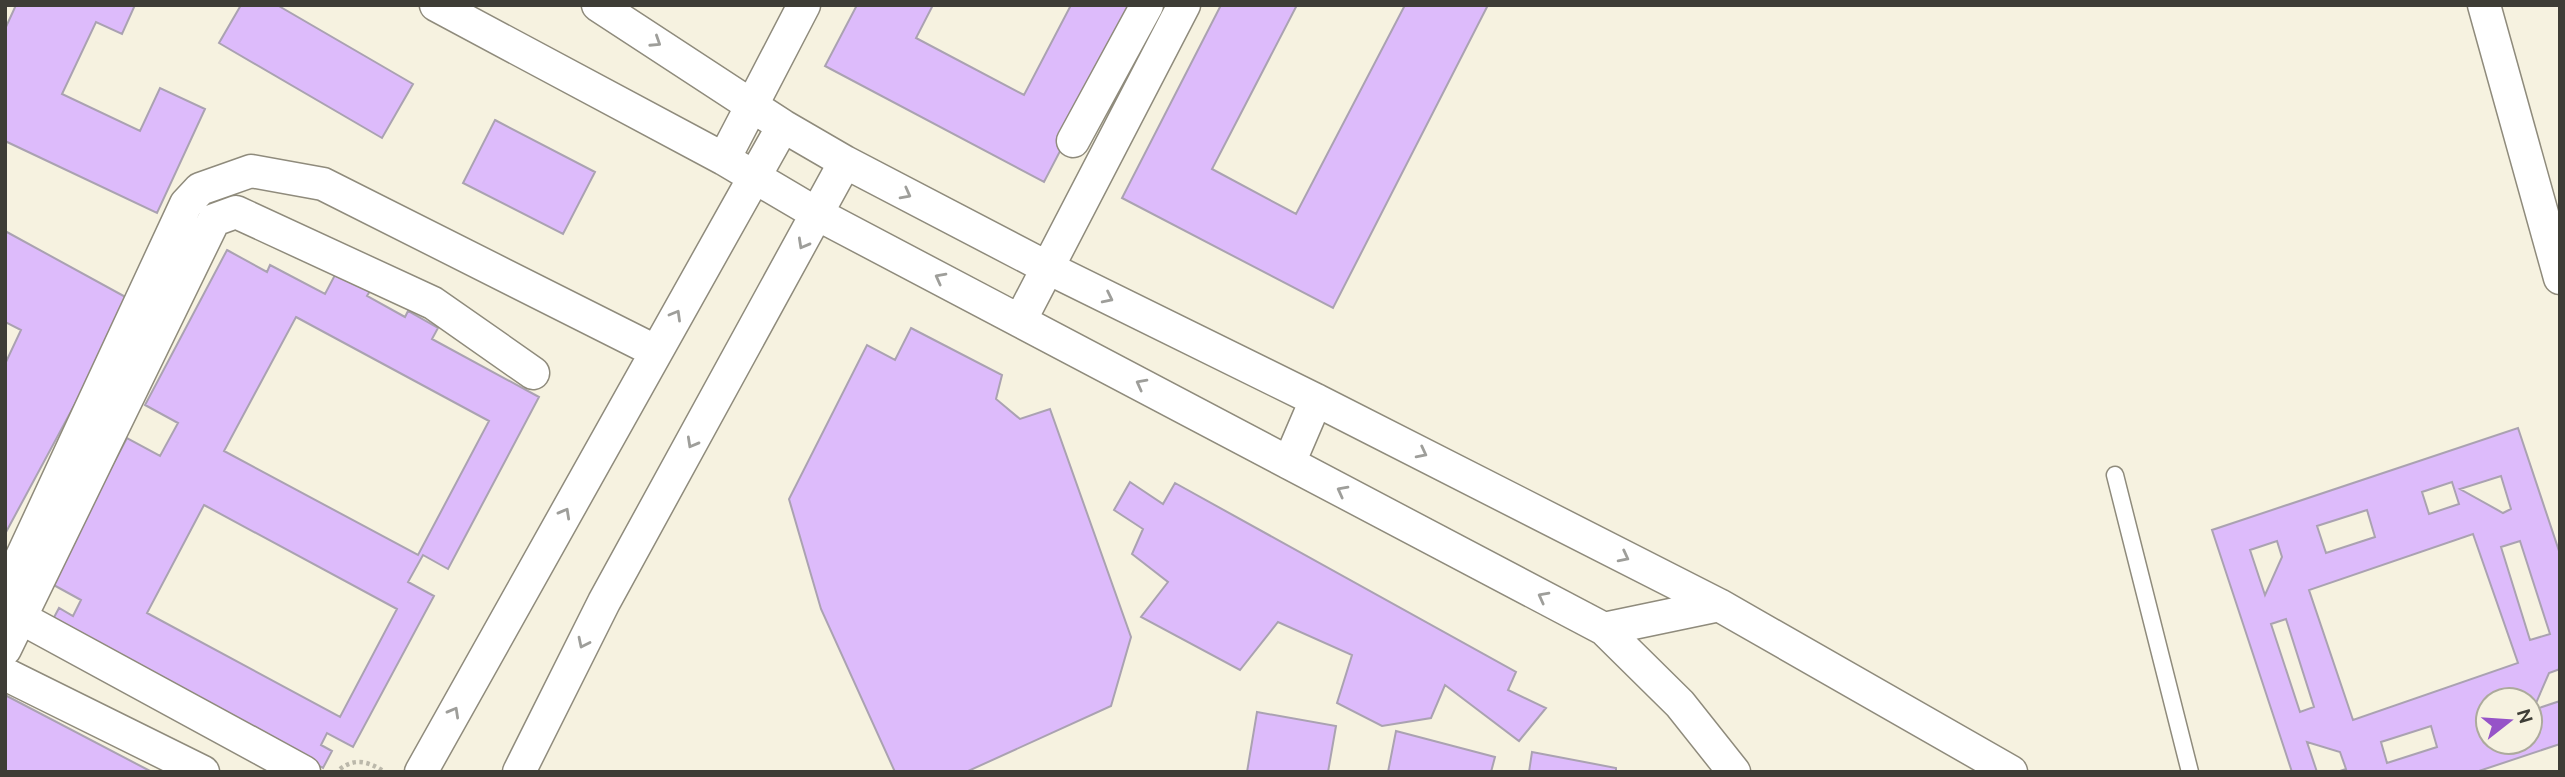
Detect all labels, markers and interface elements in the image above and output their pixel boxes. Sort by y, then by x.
one-way arrow [648,34,661,47]
one-way arrow [899,185,911,199]
one-way arrow [798,237,811,250]
one-way arrow [935,273,947,286]
one-way arrow [1101,289,1113,303]
one-way arrow [668,309,681,322]
one-way arrow [1136,379,1148,393]
one-way arrow [687,436,700,448]
one-way arrow [1415,445,1427,459]
one-way arrow [1337,486,1349,499]
one-way arrow [557,508,570,520]
one-way arrow [1617,548,1629,562]
one-way arrow [1538,592,1550,605]
one-way arrow [578,636,592,648]
north arrow [2474,686,2544,756]
text: N [2513,706,2538,726]
one-way arrow [446,707,460,719]

